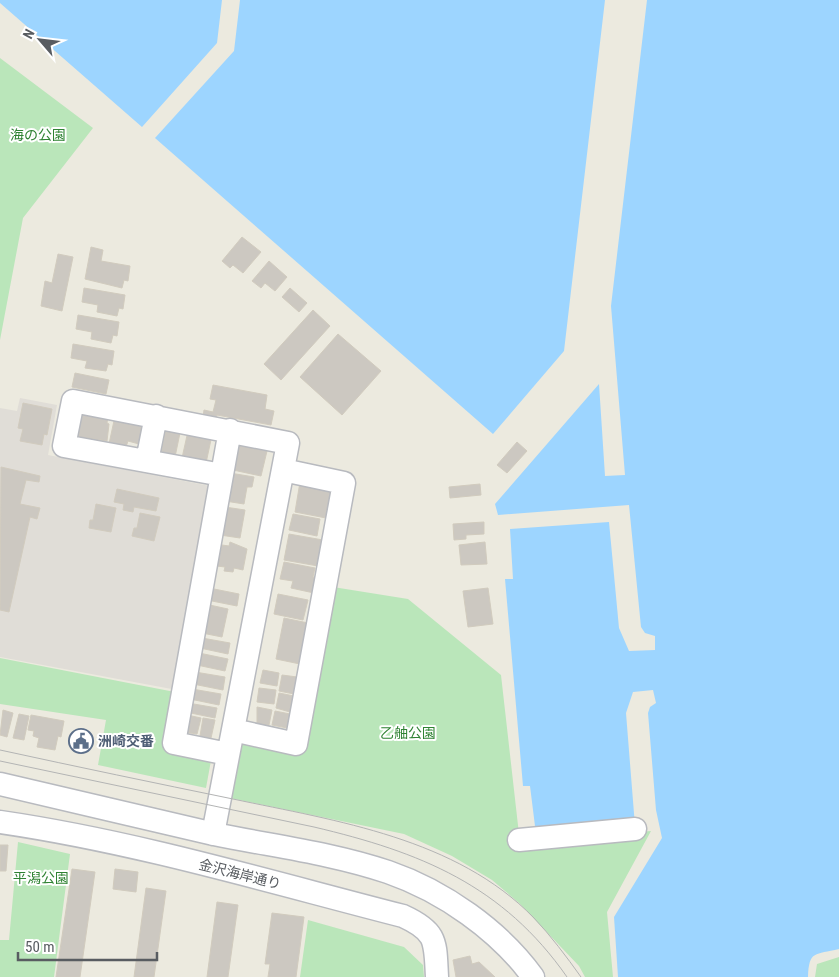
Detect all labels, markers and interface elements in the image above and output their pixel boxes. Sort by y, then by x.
north arrow [15,15,65,65]
text: N [19,26,38,41]
park label: 海の公園 [10,127,66,143]
park label: 乙舳公園 [380,725,436,741]
public building icon: 洲崎交番 [68,728,94,754]
place label: 洲崎交番 [98,733,154,749]
street label: 金沢海岸通り [197,856,283,892]
park label: 平潟公園 [13,870,69,886]
scale bar [18,930,156,962]
text: 50 m [25,938,55,956]

